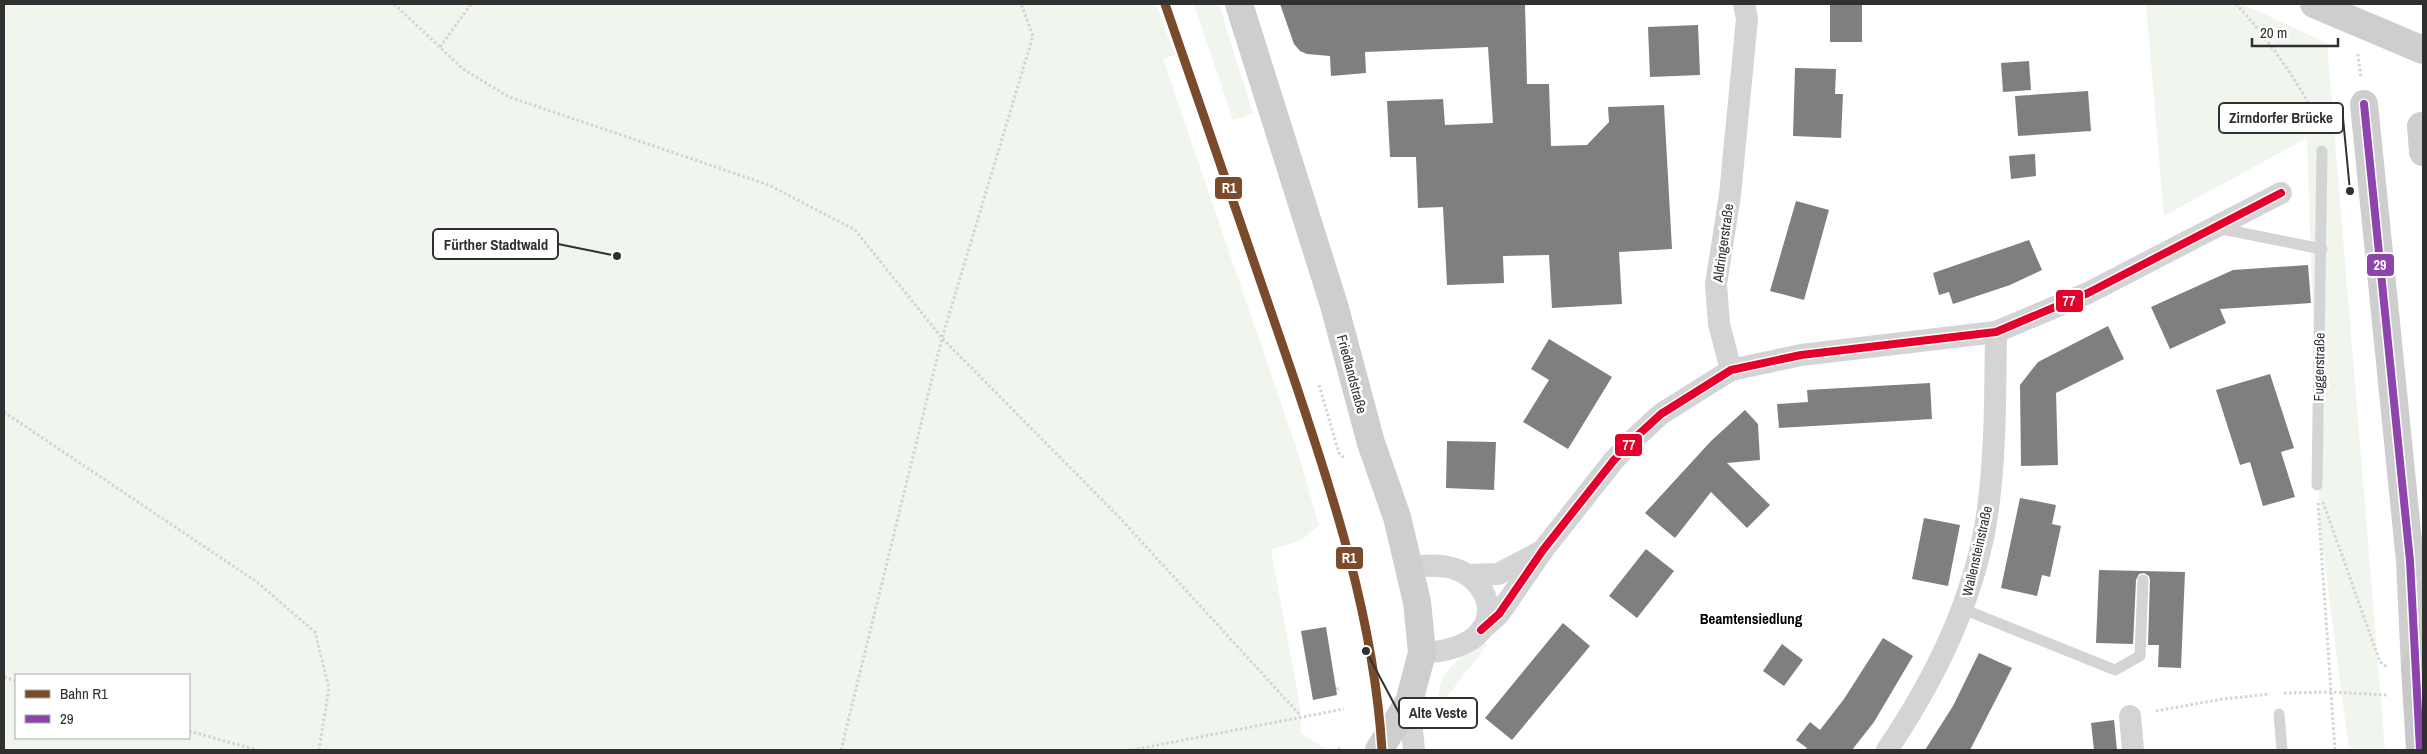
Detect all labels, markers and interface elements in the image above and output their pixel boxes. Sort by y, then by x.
scale bar [2252,15,2338,47]
text: 20 m [2260,22,2287,43]
callout: Zirndorfer Brücke [2219,103,2343,133]
text: Zirndorfer Brücke [2229,107,2333,128]
line badge: R1 [1214,176,1243,200]
text: R1 [1222,179,1237,197]
street label: Aldringerstraße [1708,203,1737,284]
callout: Fürther Stadtwald [433,229,558,259]
text: Fürther Stadtwald [444,234,548,255]
line badge: 29 [2366,253,2395,277]
text: 29 [2374,256,2386,274]
line badge: 77 [2055,289,2084,313]
text: 77 [2063,292,2076,310]
street label: Fuggerstraße [2309,332,2329,402]
street label: Friedlandstraße [1333,333,1371,415]
line badge: 77 [1614,433,1643,457]
text: 77 [1623,436,1636,454]
street label: Wallensteinstraße [1958,504,1996,598]
line badge: R1 [1335,546,1364,570]
text: R1 [1342,549,1357,567]
district label: Beamtensiedlung [1700,608,1803,629]
legend [15,674,190,739]
text: Bahn R1 [60,683,108,704]
callout: Alte Veste [1399,698,1477,728]
text: Alte Veste [1409,702,1467,723]
text: 29 [60,708,74,729]

